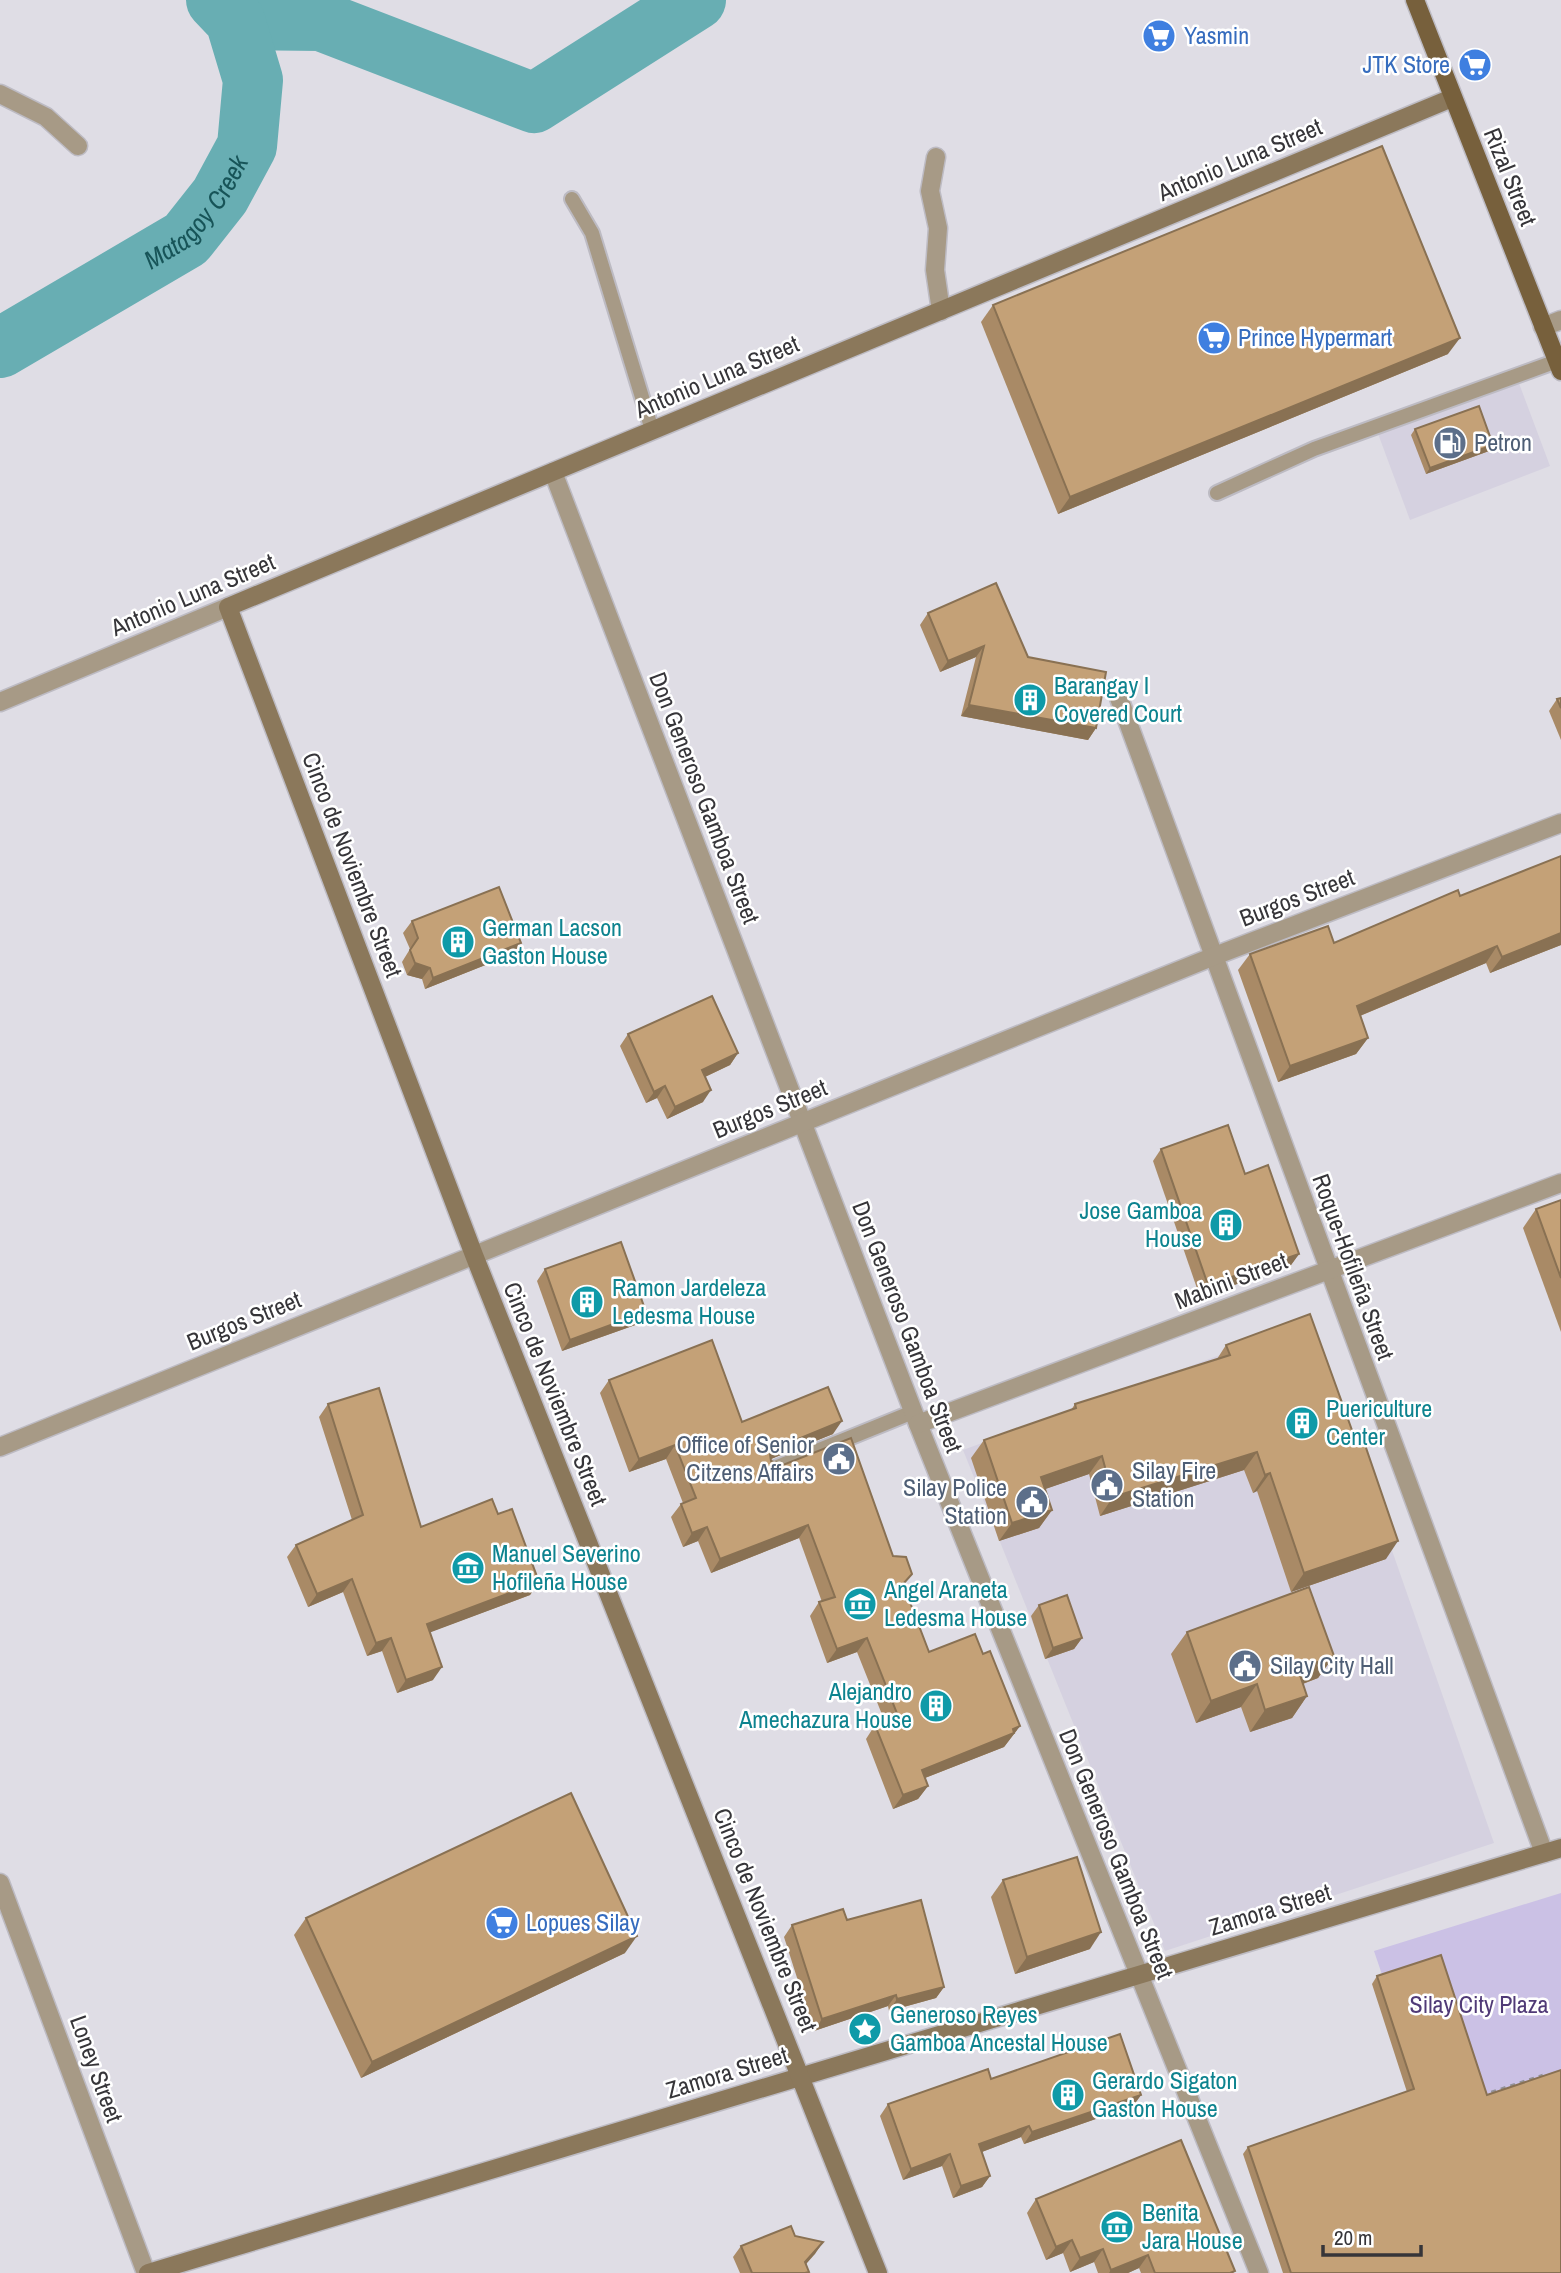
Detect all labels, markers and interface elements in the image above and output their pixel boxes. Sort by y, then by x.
supermarket icon: Yasmin [1140,17,1178,55]
place label: Yasmin [1184,19,1249,51]
supermarket icon: JTK Store [1456,46,1494,84]
place label: JTK Store [1362,48,1450,80]
street label: Antonio Luna Street [1152,110,1327,208]
street label: Rizal Street [1477,123,1545,231]
water label: Matagoy Creek [137,148,256,277]
supermarket icon: Prince Hypermart [1195,319,1233,357]
place label: Prince Hypermart [1238,321,1393,353]
street label: Antonio Luna Street [629,327,804,425]
fuel station icon: Petron [1431,424,1469,462]
place label: Petron [1474,426,1532,458]
street label: Antonio Luna Street [105,545,280,643]
street label: Don Generoso Gamboa Street [642,667,768,928]
place label: Barangay I Covered Court [1054,669,1182,729]
building icon: Barangay I Covered Court [1011,681,1049,719]
street label: Cinco de Noviembre Street [295,748,411,982]
street label: Burgos Street [1235,860,1359,934]
place label: German Lacson Gaston House [482,911,622,971]
building icon: German Lacson Gaston House [439,923,477,961]
street label: Burgos Street [708,1071,832,1145]
street label: Roque-Hofileña Street [1305,1169,1403,1365]
place label: Jose Gamboa House [1079,1194,1202,1254]
street label: Don Generoso Gamboa Street [845,1196,971,1457]
building icon: Jose Gamboa House [1207,1206,1245,1244]
street label: Mabini Street [1170,1244,1292,1316]
place label: Ramon Jardeleza Ledesma House [612,1271,766,1331]
street label: Cinco de Noviembre Street [496,1277,616,1511]
street label: Burgos Street [182,1283,306,1357]
building icon: Ramon Jardeleza Ledesma House [568,1283,606,1321]
place label: Puericulture Center [1326,1392,1432,1452]
building icon: Puericulture Center [1283,1404,1321,1442]
place label: Office of Senior Citzens Affairs [676,1428,814,1488]
public building icon: Office of Senior Citzens Affairs [820,1440,858,1478]
place label: Silay Fire Station [1132,1454,1216,1514]
public building icon: Silay Fire Station [1088,1466,1126,1504]
place label: Silay Police Station [903,1471,1007,1531]
public building icon: Silay Police Station [1013,1483,1051,1521]
place label: Manuel Severino Hofileña House [492,1537,641,1597]
museum icon: Manuel Severino Hofileña House [449,1549,487,1587]
place label: Angel Araneta Ledesma House [883,1573,1027,1633]
museum icon: Angel Araneta Ledesma House [841,1585,879,1623]
public building icon: Silay City Hall [1226,1647,1264,1685]
place label: Silay City Hall [1270,1649,1394,1681]
place label: Alejandro Amechazura House [738,1675,912,1735]
building icon: Alejandro Amechazura House [917,1687,955,1725]
street label: Don Generoso Gamboa Street [1052,1724,1182,1984]
street label: Cinco de Noviembre Street [706,1803,826,2037]
street label: Zamora Street [1205,1875,1335,1943]
supermarket icon: Lopues Silay [483,1904,521,1942]
place label: Lopues Silay [526,1906,640,1938]
park label: Silay City Plaza [1410,1988,1549,2020]
place label: Generoso Reyes Gamboa Ancestal House [890,1998,1108,2058]
place icon: Generoso Reyes Gamboa Ancestal House [846,2010,884,2048]
street label: Loney Street [63,2011,131,2127]
street label: Zamora Street [662,2038,792,2106]
place label: Gerardo Sigaton Gaston House [1092,2064,1238,2124]
building icon: Gerardo Sigaton Gaston House [1049,2076,1087,2114]
place label: Benita Jara House [1142,2196,1243,2256]
museum icon: Benita Jara House [1098,2208,1136,2246]
scale bar [1323,2214,1421,2258]
text: 20 m [1334,2223,1372,2252]

